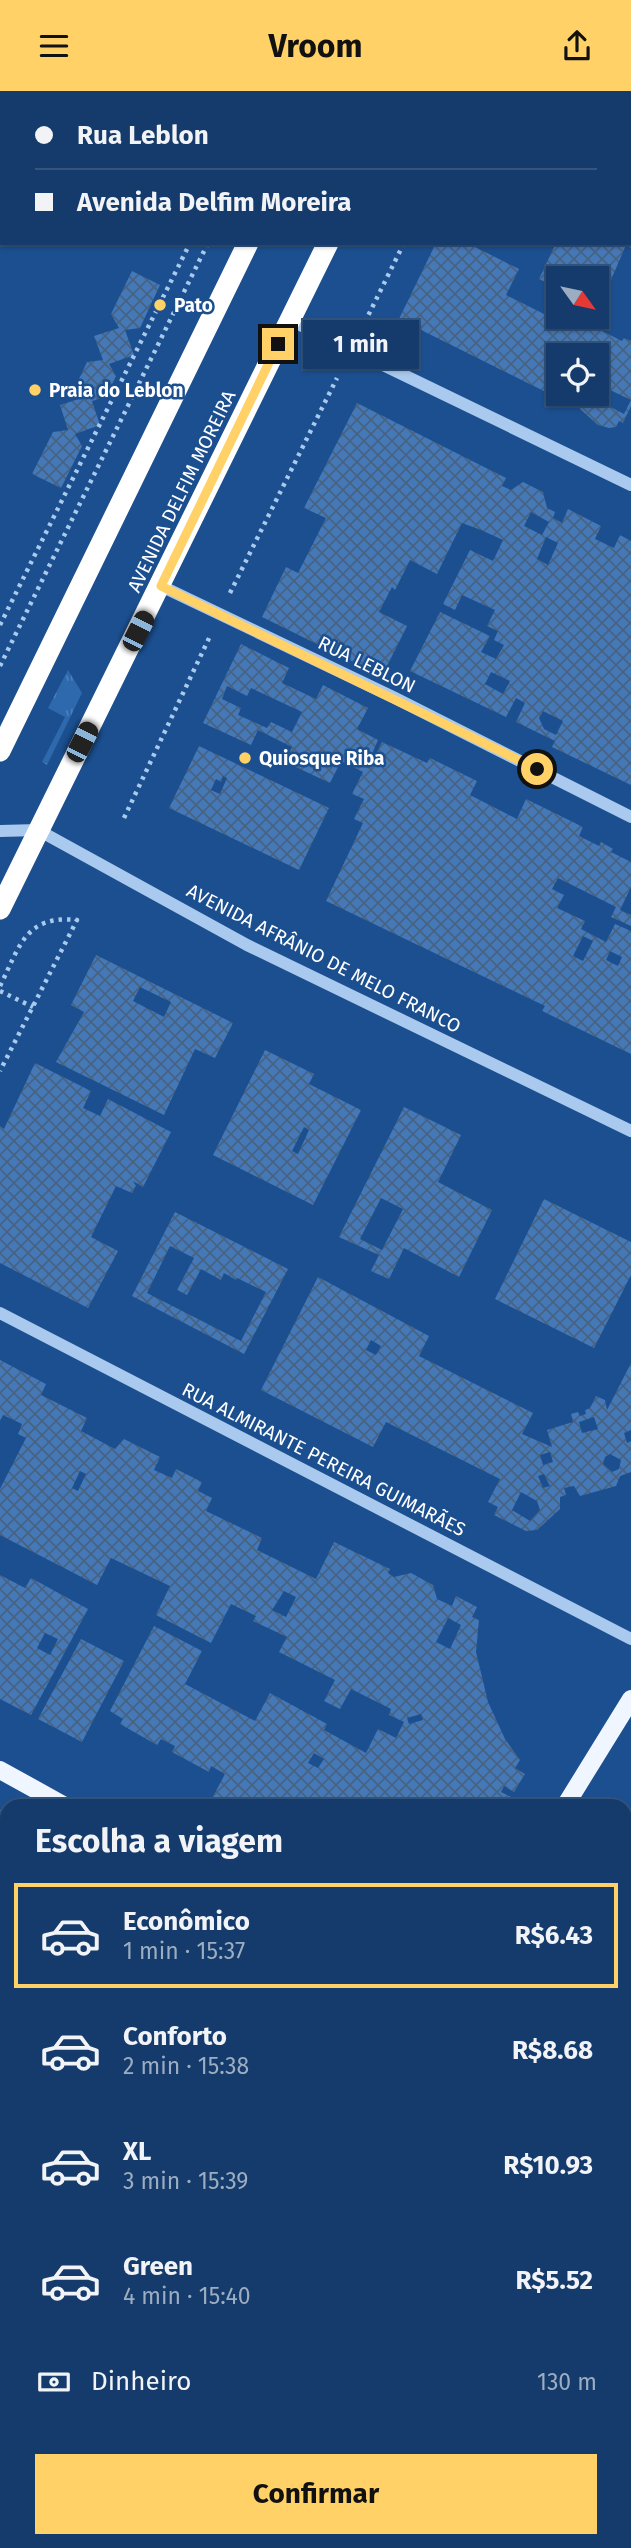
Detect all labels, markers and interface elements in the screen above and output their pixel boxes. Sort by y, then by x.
icon: menu [35,27,73,65]
text: Vroom [268,27,363,65]
icon: share [558,27,596,65]
text: Rua Leblon [77,120,209,151]
text: Avenida Delfim Moreira [77,187,352,218]
north arrow [546,266,609,329]
map controls [546,266,609,406]
place label: Pato [174,294,213,317]
marker: Pato [152,297,168,313]
callout: 1 min [302,320,418,369]
route end [262,328,294,360]
text: 1 min [333,330,389,358]
button: locate [546,343,609,406]
place label: Praia do Leblon [49,379,183,402]
marker: Praia do Leblon [27,382,43,398]
street label: AVENIDA DELFIM MOREIRA [122,386,240,596]
car [120,608,157,654]
street label: RUA LEBLON [314,631,419,698]
car [64,719,101,765]
place label: Quiosque Riba [259,747,385,770]
marker: Quiosque Riba [237,750,253,766]
route start [521,753,553,785]
street label: AVENIDA AFRÂNIO DE MELO FRANCO [183,879,465,1038]
street label: RUA ALMIRANTE PEREIRA GUIMARÃES [178,1378,469,1541]
text: Escolha a viagem [35,1822,283,1860]
icon: car [39,1904,102,1967]
text: Econômico [123,1906,250,1937]
text: R$6.43 [515,1920,593,1951]
text: 1 min · 15:37 [123,1937,245,1965]
icon: car [39,2019,102,2082]
text: Conforto [123,2021,227,2052]
text: R$8.68 [512,2035,593,2066]
text: 2 min · 15:38 [123,2052,249,2080]
icon: car [39,2134,102,2197]
text: XL [123,2136,151,2167]
text: R$10.93 [503,2150,593,2181]
text: 3 min · 15:39 [123,2167,248,2195]
icon: car [39,2249,102,2312]
text: Green [123,2251,193,2282]
text: R$5.52 [515,2265,593,2296]
text: 4 min · 15:40 [123,2282,251,2310]
icon: cash [35,2363,73,2401]
text: Dinheiro [91,2366,192,2397]
text: 130 m [537,2368,597,2396]
button: Confirmar [35,2454,597,2534]

